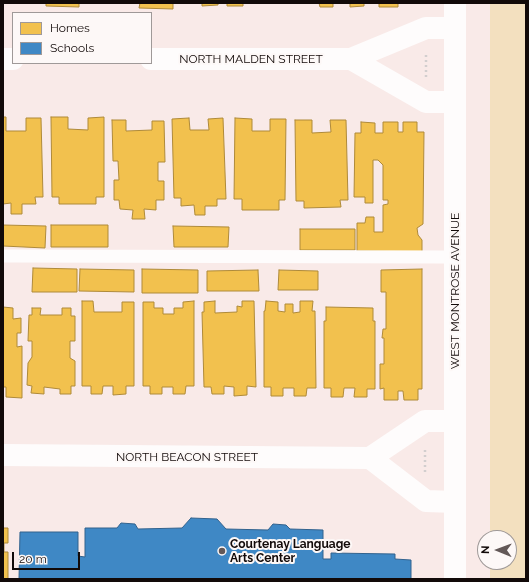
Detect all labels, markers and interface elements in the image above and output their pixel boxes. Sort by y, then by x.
legend [12,12,152,64]
text: Homes [50,21,90,35]
text: Schools [50,41,94,55]
street label: NORTH MALDEN STREET [179,52,323,66]
street label: WEST MONTROSE AVENUE [448,213,462,369]
street label: NORTH BEACON STREET [116,450,258,464]
north arrow [477,530,517,570]
place label: Courtenay Language Arts Center [230,537,350,565]
scale bar [14,544,82,570]
text: N [479,545,492,554]
marker: Courtenay Language Arts Center [217,546,227,556]
text: 20 m [19,552,47,566]

